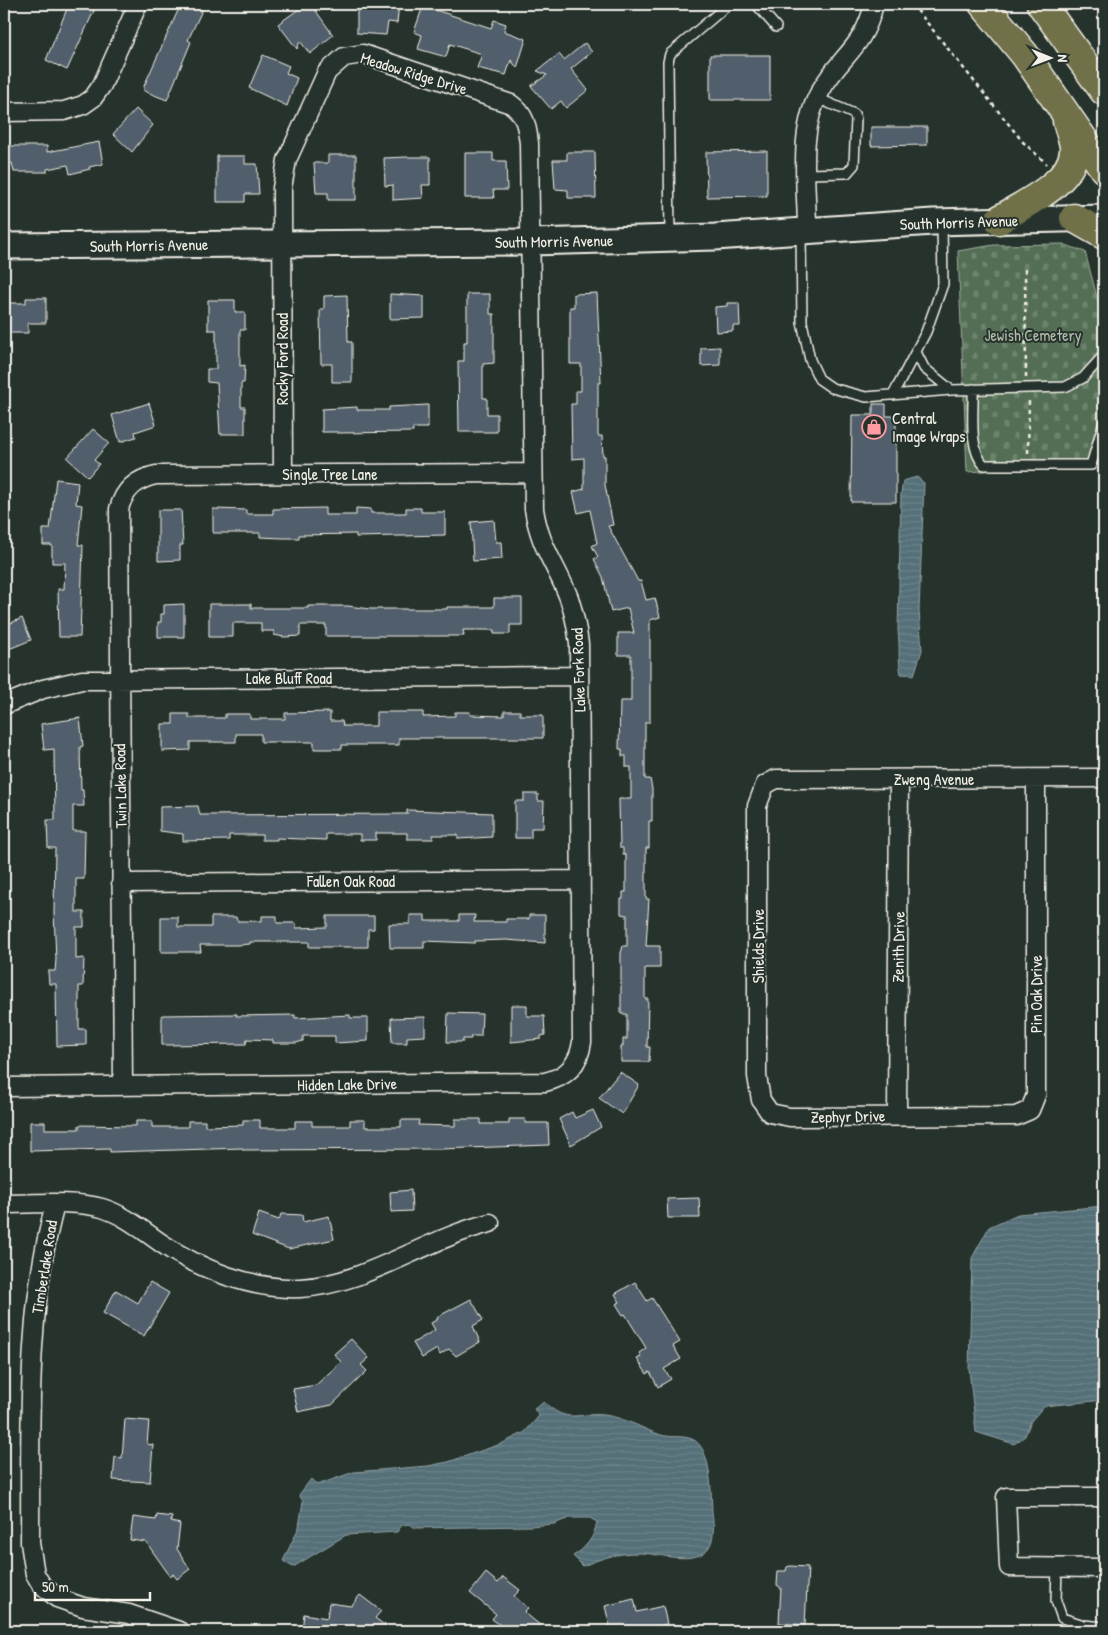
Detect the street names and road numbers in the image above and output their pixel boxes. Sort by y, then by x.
street label: Meadow Ridge Drive [358,46,471,100]
street label: South Morris Avenue [899,209,1019,235]
street label: South Morris Avenue [495,229,614,253]
street label: South Morris Avenue [90,233,209,257]
street label: Rocky Ford Road [271,313,293,405]
street label: Single Tree Lane [282,463,378,485]
street label: Lake Fork Road [566,628,590,712]
street label: Lake Bluff Road [246,667,332,689]
street label: Twin Lake Road [108,744,132,828]
street label: Zweng Avenue [894,768,975,790]
street label: Fallen Oak Road [306,870,395,892]
street label: Shields Drive [747,908,769,983]
street label: Zenith Drive [886,911,910,983]
street label: Pin Oak Drive [1025,954,1047,1033]
street label: Hidden Lake Drive [297,1072,398,1096]
street label: Zephyr Drive [810,1104,886,1128]
street label: Timberlake Road [26,1219,62,1315]

